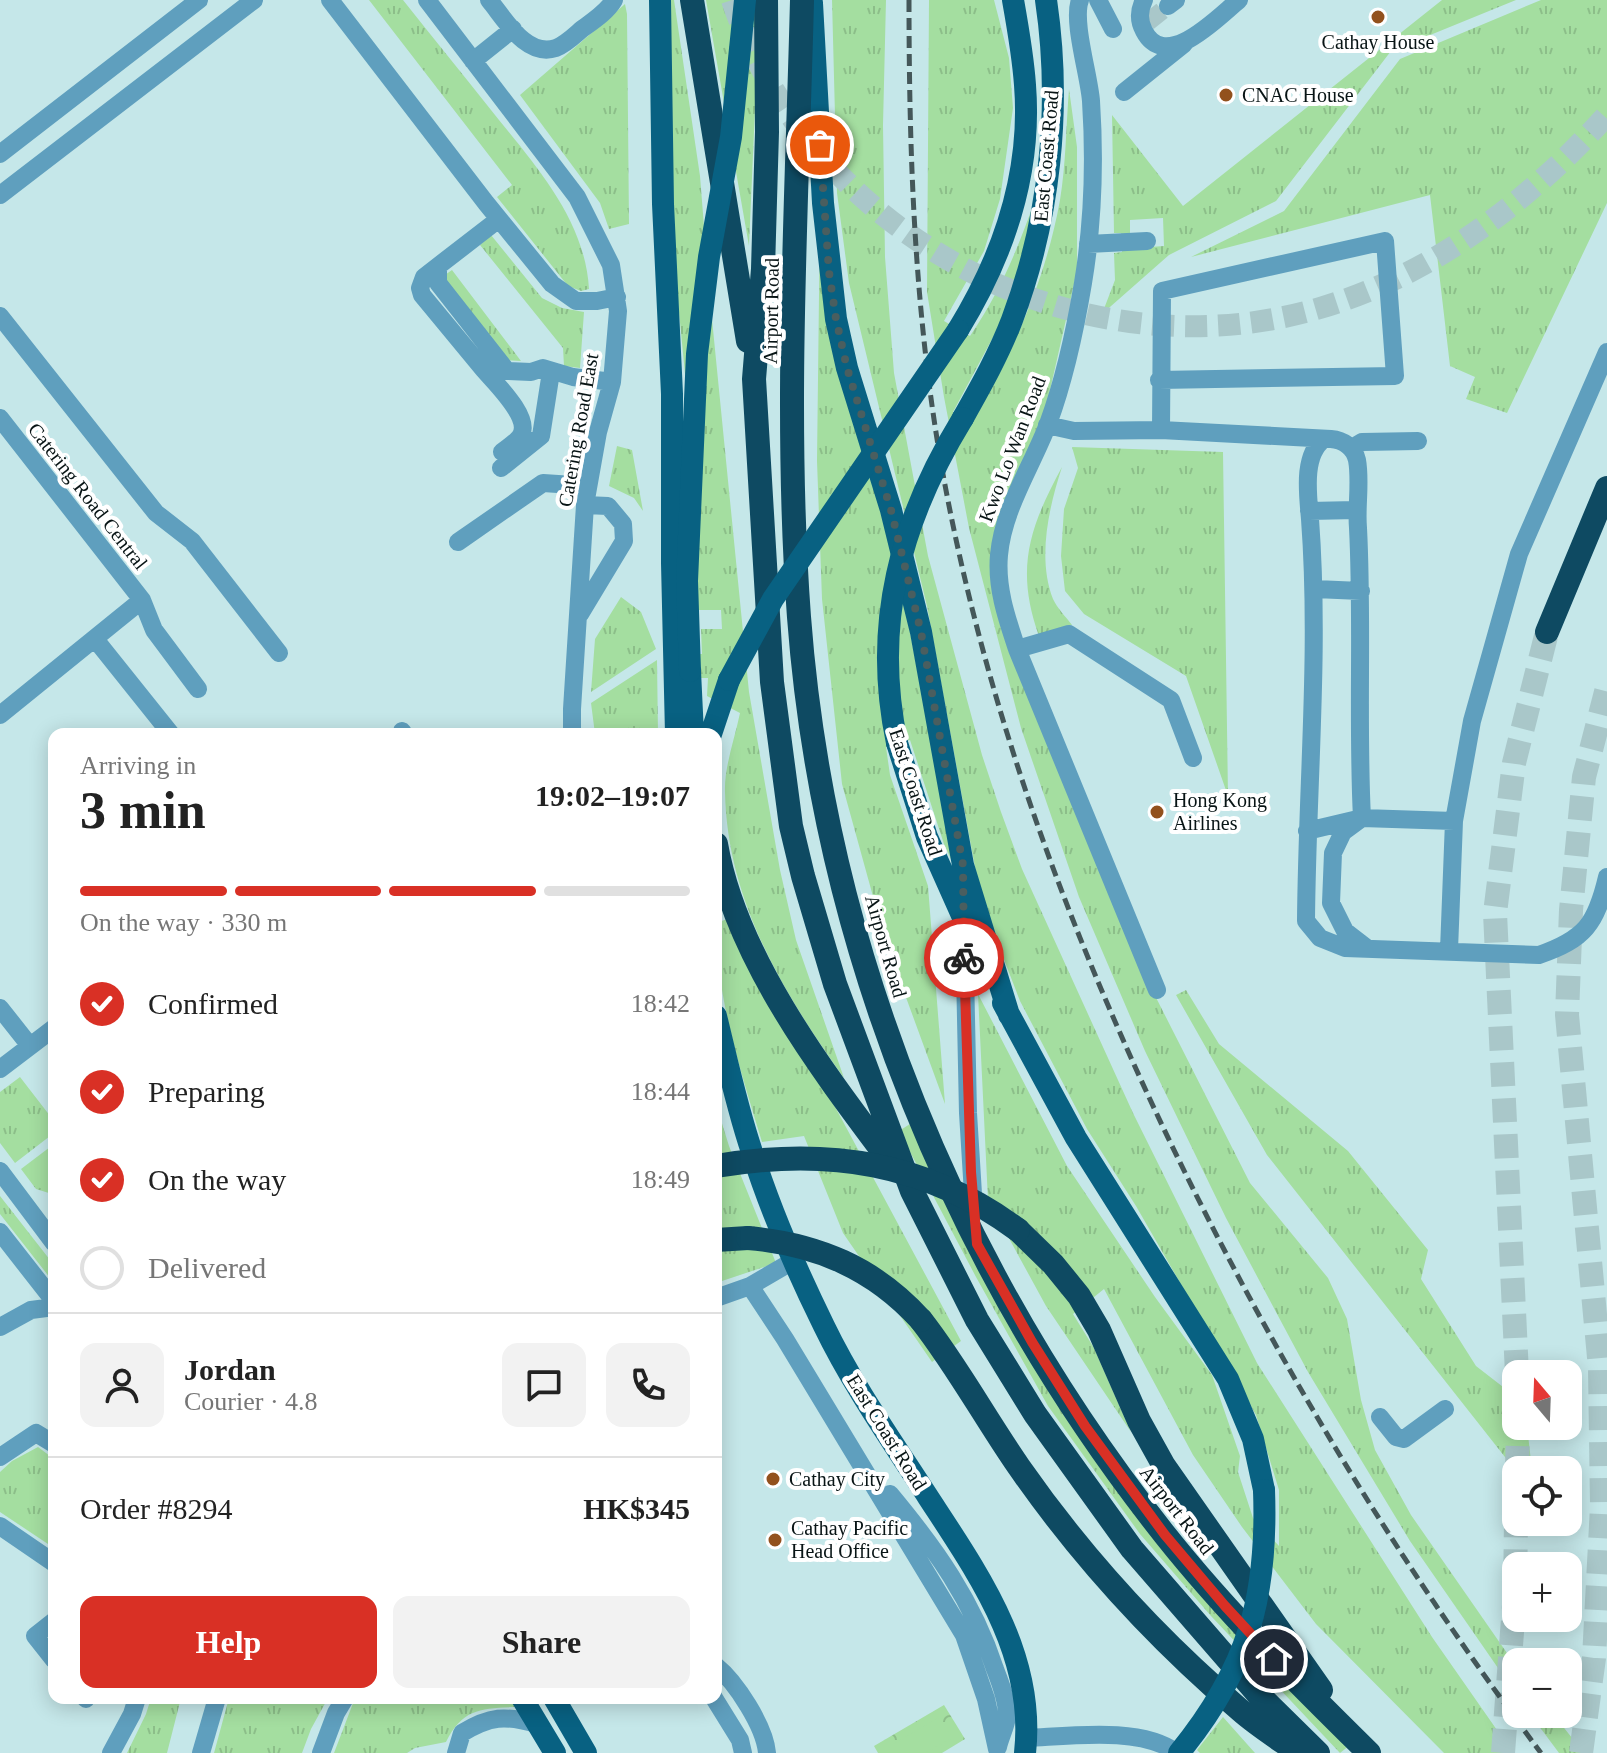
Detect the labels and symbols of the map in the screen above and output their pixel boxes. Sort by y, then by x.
marker: Cathay House [1369,8,1387,26]
place label: Cathay House [1322,31,1434,54]
place label: CNAC House [1242,84,1354,106]
marker: CNAC House [1217,86,1235,104]
street label: East Coast Road [1029,89,1063,223]
pin [786,111,854,179]
street label: Airport Road [759,258,784,364]
street label: Catering Road East [554,351,603,509]
street label: Kwo Lo Wan Road [974,373,1050,525]
street label: Catering Road Central [23,418,152,575]
street label: East Coast Road [885,726,947,858]
place label: Hong Kong Airlines [1173,789,1267,834]
marker: Hong Kong Airlines [1148,803,1166,821]
street label: Airport Road [860,892,911,1000]
courier [924,918,1004,998]
north arrow [1502,1360,1582,1440]
street label: East Coast Road [843,1370,931,1494]
street label: Airport Road [1135,1461,1218,1559]
place label: Cathay City [789,1468,885,1491]
marker: Cathay City [764,1470,782,1488]
place label: Cathay Pacific Head Office [791,1517,908,1562]
marker: Cathay Pacific Head Office [766,1531,784,1549]
pin [1240,1625,1308,1693]

